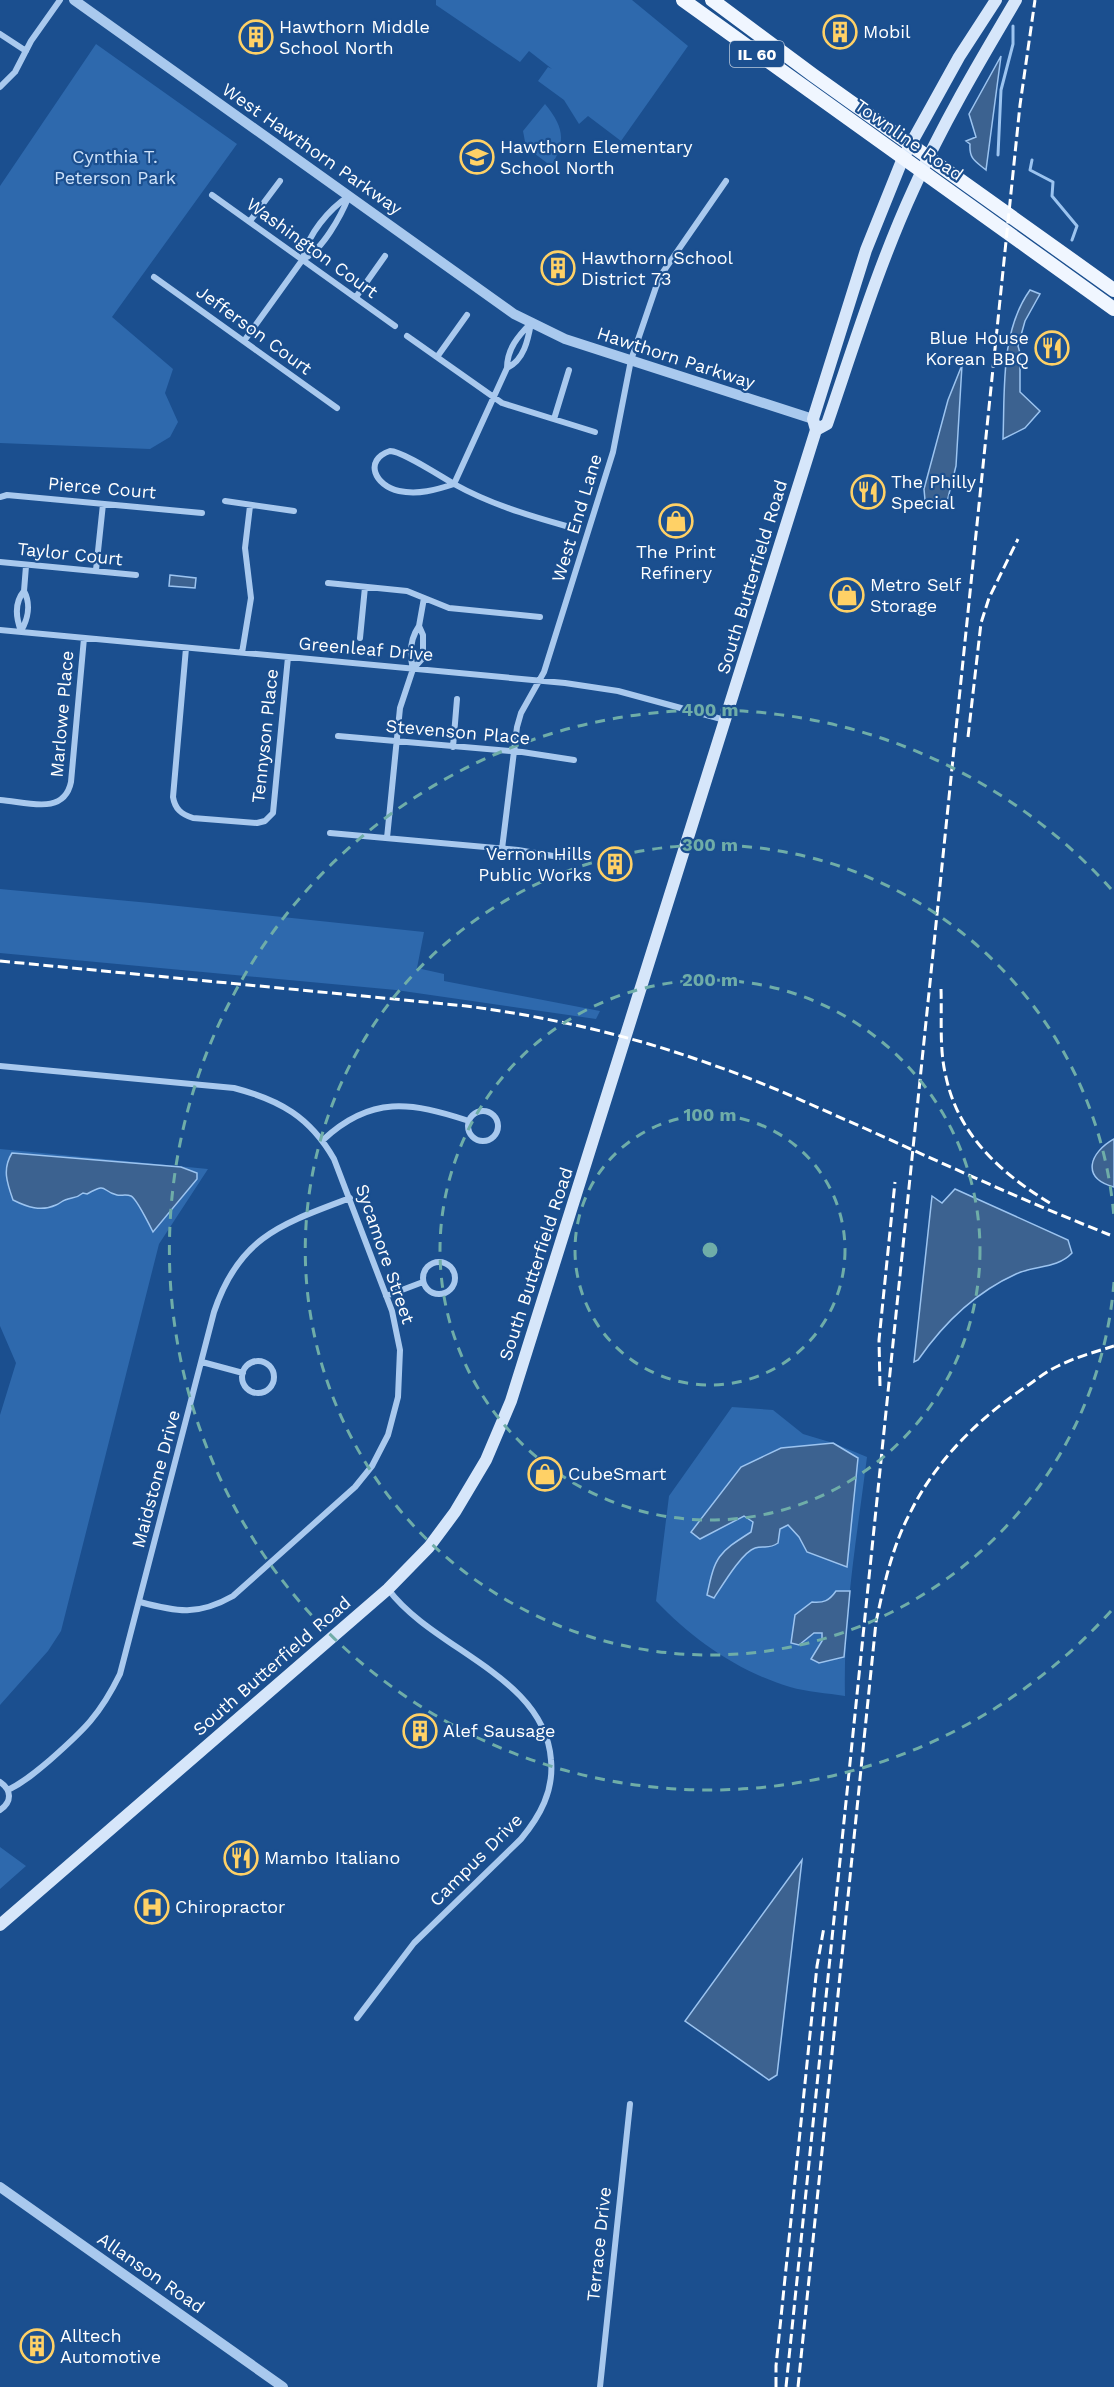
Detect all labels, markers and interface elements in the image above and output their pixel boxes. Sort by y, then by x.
building icon: Mobil [822,14,858,50]
place label: Hawthorn Middle School North [279,16,430,58]
building icon: Hawthorn Middle School North [238,19,274,55]
place label: Mobil [863,21,911,42]
road number: IL 60 [730,41,784,67]
street label: West Hawthorn Parkway [218,78,407,219]
street label: Townline Road [851,94,968,185]
place label: Hawthorn Elementary School North [500,136,693,178]
school or university icon: Hawthorn Elementary School North [459,139,495,175]
park label: Cynthia T. Peterson Park [54,146,176,188]
street label: Washington Court [243,193,382,303]
place label: Hawthorn School District 73 [581,247,734,289]
building icon: Hawthorn School District 73 [540,250,576,286]
street label: Jefferson Court [192,281,317,379]
street label: Hawthorn Parkway [595,322,758,393]
place label: Blue House Korean BBQ [925,327,1029,369]
restaurant icon: Blue House Korean BBQ [1034,330,1070,366]
street label: West End Lane [547,451,606,584]
place label: The Philly Special [891,471,977,513]
street label: Pierce Court [47,472,157,503]
restaurant icon: The Philly Special [850,474,886,510]
street label: South Butterfield Road [712,477,791,676]
shop icon: The Print Refinery [658,503,694,539]
street label: Taylor Court [16,538,124,570]
place label: The Print Refinery [636,541,716,583]
place label: Metro Self Storage [870,574,961,616]
shop icon: Metro Self Storage [829,577,865,613]
street label: Greenleaf Drive [298,632,434,665]
street label: Marlowe Place [45,650,78,778]
street label: Tennyson Place [247,668,282,804]
text: 400 m [682,699,738,720]
street label: Stevenson Place [385,715,531,748]
text: 300 m [682,834,738,855]
place label: Vernon Hills Public Works [478,843,592,885]
building icon: Vernon Hills Public Works [597,846,633,882]
text: 200 m [682,969,738,990]
text: 100 m [683,1104,737,1125]
street label: South Butterfield Road [494,1165,577,1363]
street label: Sycamore Street [352,1181,419,1327]
centre of rings [700,1240,720,1260]
street label: Maidstone Drive [127,1408,184,1550]
shop icon: CubeSmart [527,1456,563,1492]
place label: CubeSmart [568,1463,667,1484]
street label: South Butterfield Road [189,1591,355,1740]
building icon: Alef Sausage [402,1713,438,1749]
place label: Alef Sausage [443,1720,555,1741]
street label: Campus Drive [425,1809,526,1910]
restaurant icon: Mambo Italiano [223,1840,259,1876]
place label: Mambo Italiano [264,1847,400,1868]
hospital icon: Chiropractor [134,1889,170,1925]
place label: Chiropractor [175,1896,285,1917]
street label: Terrace Drive [582,2186,615,2302]
street label: Allanson Road [94,2228,209,2317]
place label: Alltech Automotive [60,2325,161,2367]
building icon: Alltech Automotive [19,2328,55,2364]

